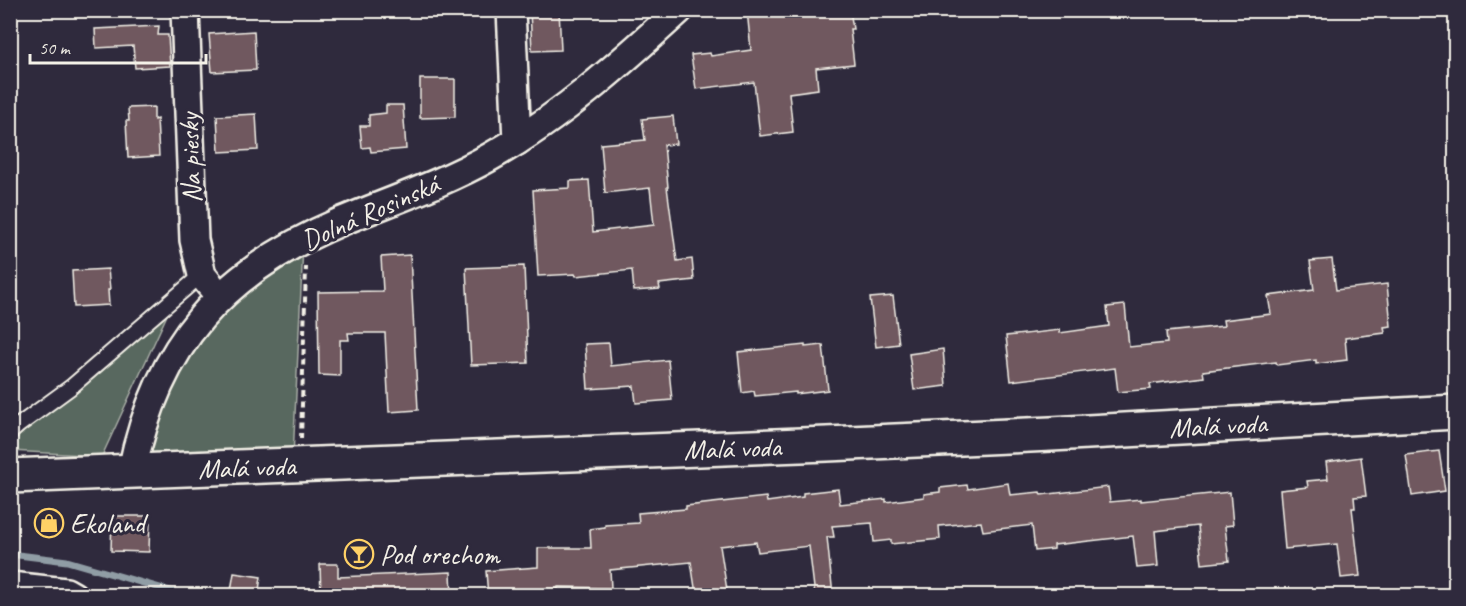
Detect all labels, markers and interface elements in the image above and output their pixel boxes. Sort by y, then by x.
scale bar [30,27,206,65]
text: 50 m [39,37,72,59]
street label: Na piesky [171,110,209,204]
street label: Dolná Rosinská [296,165,447,258]
street label: Malá voda [1168,405,1269,445]
street label: Malá voda [683,428,784,467]
street label: Malá voda [197,447,298,486]
place label: Ekoland [70,506,149,541]
shop icon: Ekoland [33,507,65,539]
place label: Pod orechom [380,537,501,572]
bar icon: Pod orechom [343,538,375,570]

